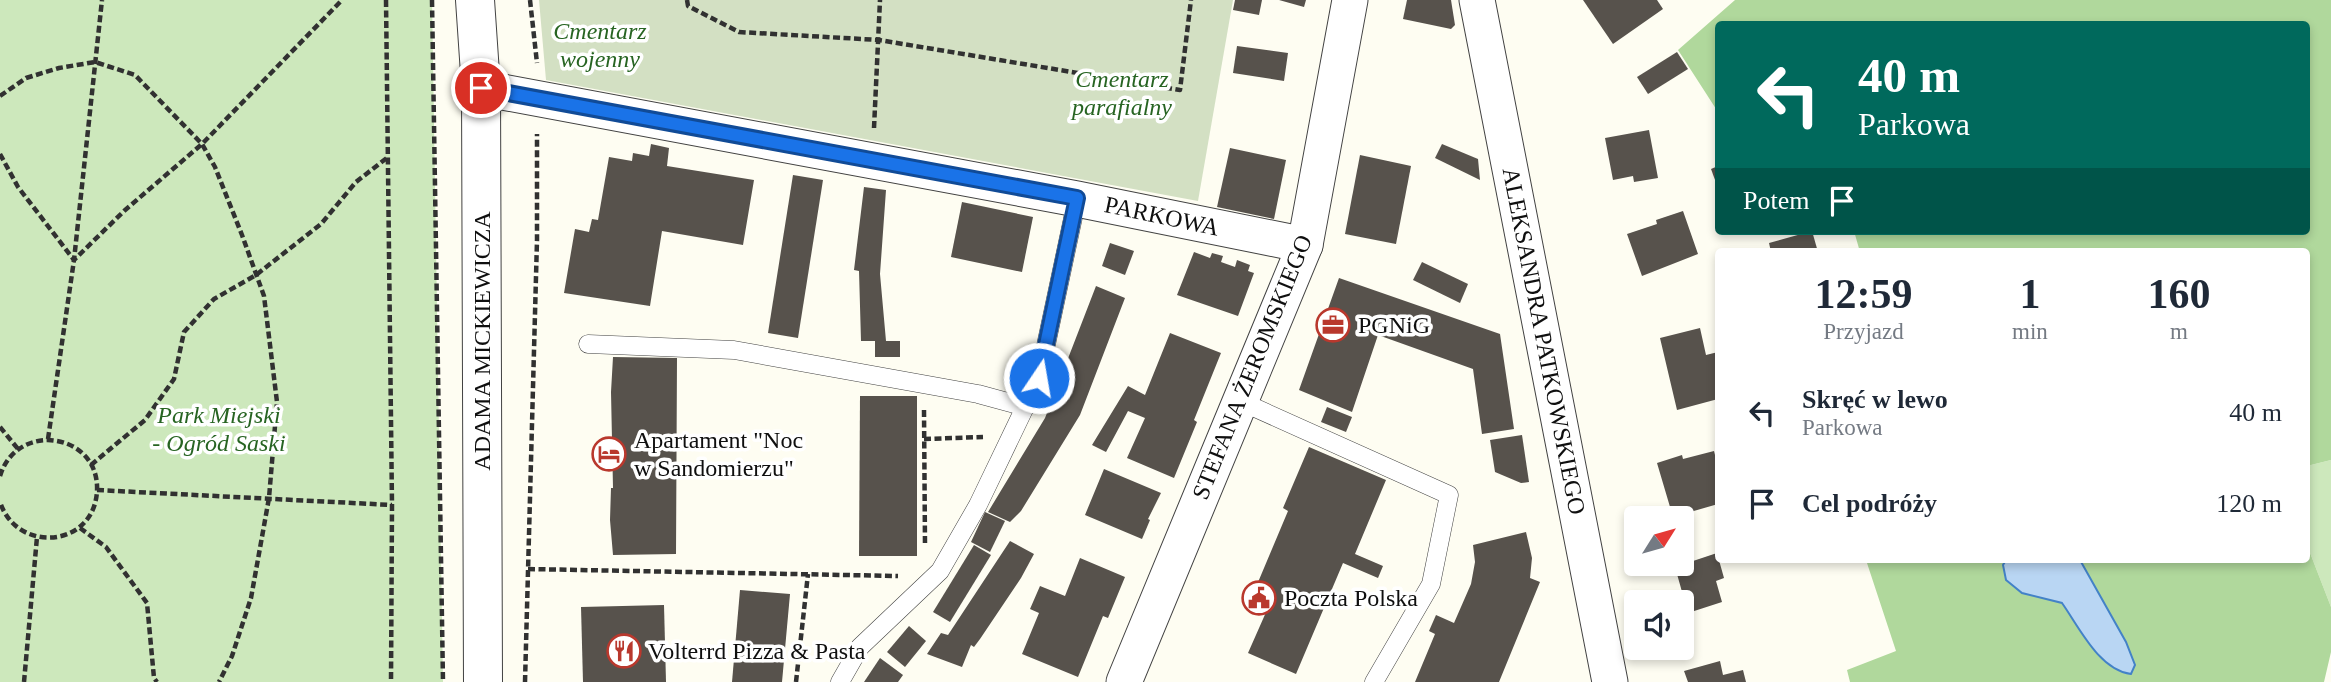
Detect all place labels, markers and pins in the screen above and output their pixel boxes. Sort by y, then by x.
pin [451,58,511,118]
office icon: PGNiG [1314,306,1352,344]
place label: PGNiG [1358,312,1430,338]
place label: Apartament "Noc w Sandomierzu" [634,427,803,481]
hotel icon: Apartament "Noc w Sandomierzu" [590,435,628,473]
public building icon: Poczta Polska [1240,579,1278,617]
place label: Poczta Polska [1284,585,1418,611]
restaurant icon: Volterrd Pizza & Pasta [605,632,643,670]
place label: Volterrd Pizza & Pasta [648,638,866,664]

